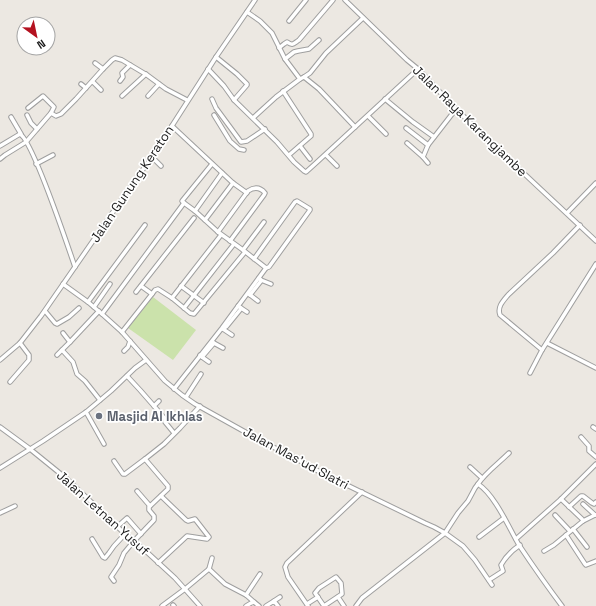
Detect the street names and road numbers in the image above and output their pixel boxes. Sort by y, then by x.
street label: Jalan Raya Karangjambe [409,62,531,180]
street label: Jalan Gunung Keraton [86,122,178,246]
street label: Jalan Mas'ud Slatri [240,423,352,493]
street label: Jalan Letnan Yusuf [53,467,153,559]

